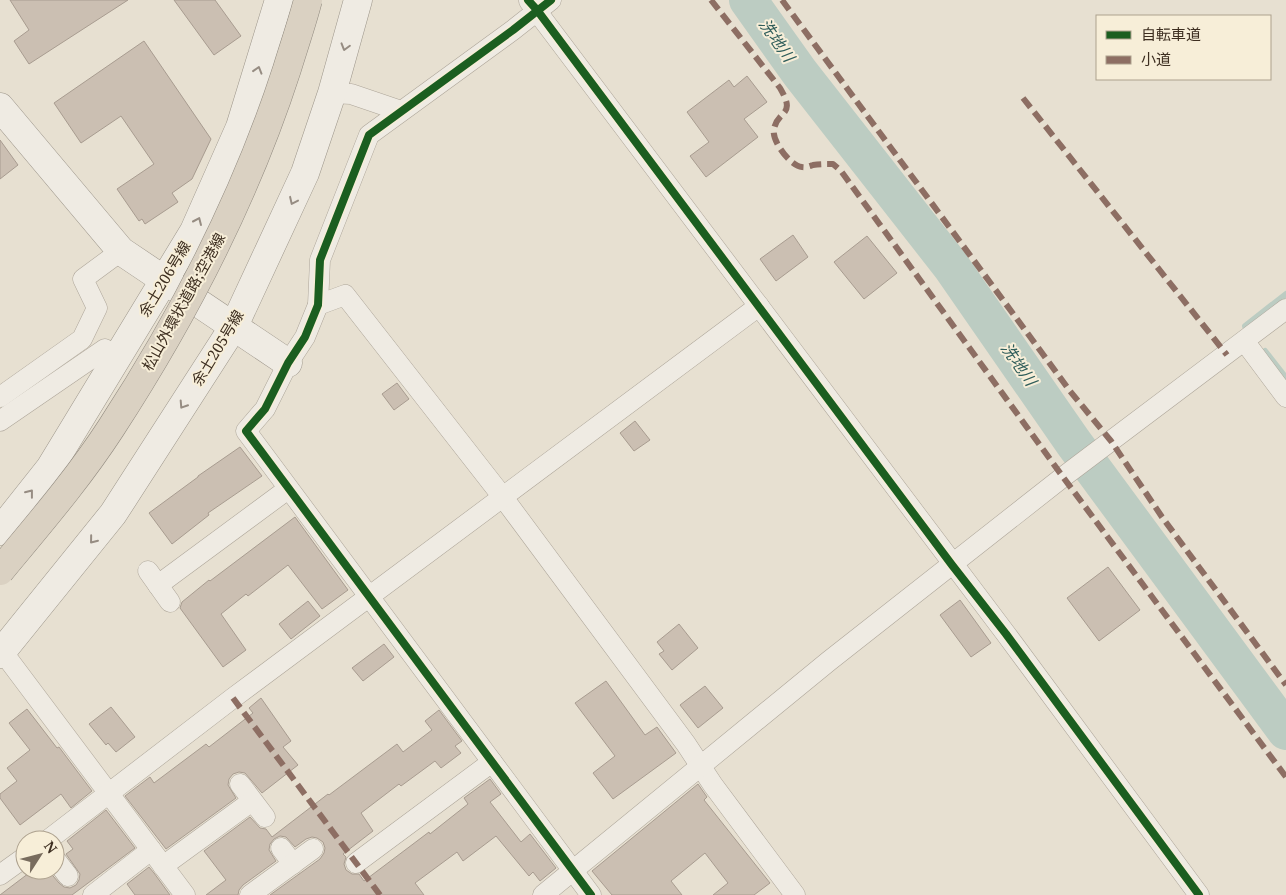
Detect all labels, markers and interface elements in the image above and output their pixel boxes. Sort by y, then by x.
water label: 洗地川 [754,14,801,68]
legend [1096,15,1271,80]
text: 自転車道 [1141,24,1201,44]
one-way arrow [340,43,351,51]
text: 小道 [1141,49,1171,69]
one-way arrow [252,66,262,75]
one-way arrow [289,196,299,205]
one-way arrow [191,217,202,226]
street label: 松山外環状道路;空港線 [137,229,229,374]
street label: 余土206号線 [134,237,195,320]
street label: 余土205号線 [187,306,248,389]
water label: 洗地川 [996,338,1043,392]
one-way arrow [180,400,190,409]
one-way arrow [25,490,33,499]
one-way arrow [89,534,98,543]
north arrow [15,830,65,880]
text: N [40,837,62,857]

